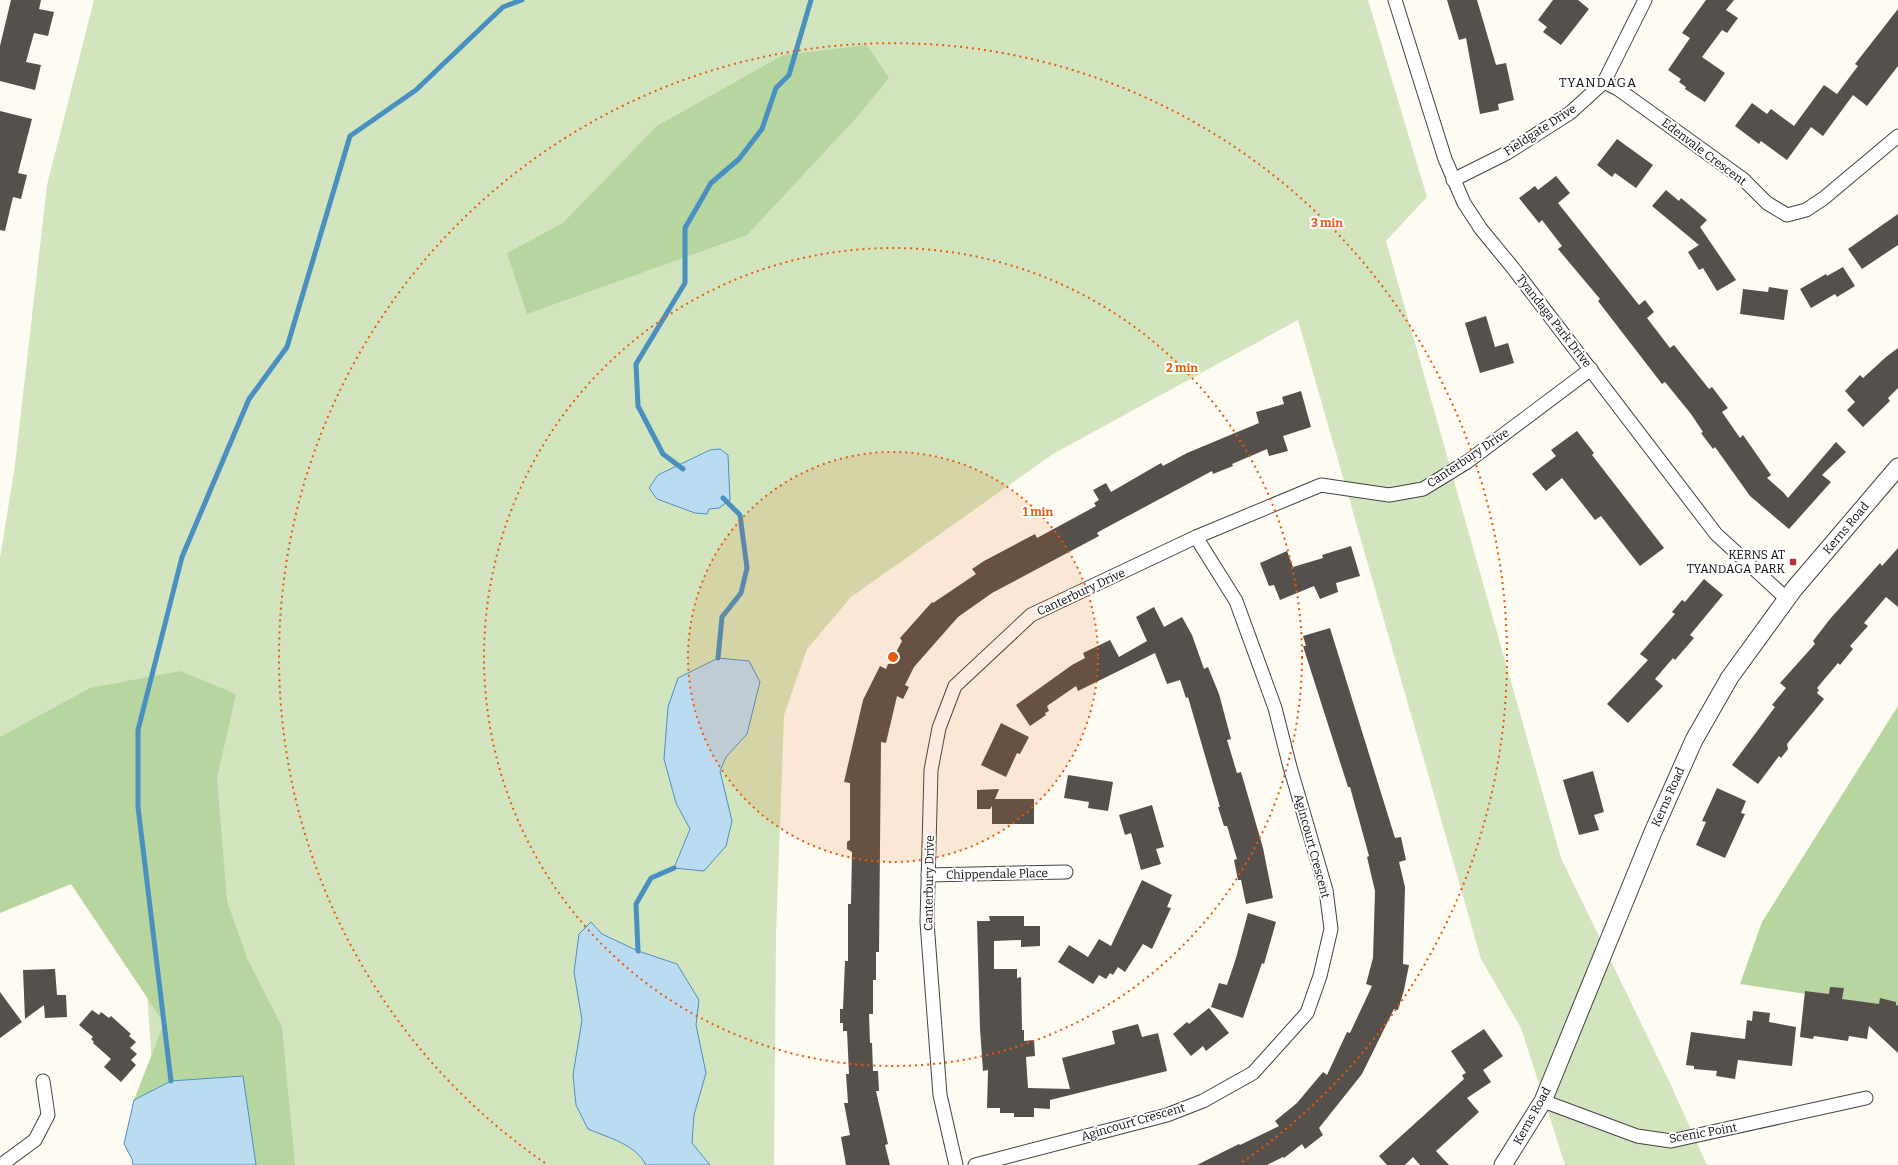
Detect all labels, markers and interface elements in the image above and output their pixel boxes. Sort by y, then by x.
district label: TYANDAGA [1559,75,1637,90]
street label: Fieldgate Drive [1501,101,1579,159]
street label: Edenvale Crescent [1659,116,1750,189]
text: 3 min [1311,216,1343,230]
street label: Tyandaga Park Drive [1514,272,1594,370]
text: 2 min [1166,361,1198,375]
street label: Canterbury Drive [1424,425,1512,491]
street label: Kerns Road [1820,499,1872,557]
text: 1 min [1023,505,1053,519]
place label: KERNS AT TYANDAGA PARK [1687,548,1785,576]
marker: KERNS AT TYANDAGA PARK [1788,557,1798,567]
street label: Canterbury Drive [1035,565,1127,619]
centre of rings [886,650,900,664]
street label: Kerns Road [1649,765,1687,829]
street label: Agincourt Crescent [1291,792,1333,900]
street label: Canterbury Drive [921,835,937,931]
street label: Chippendale Place [946,866,1048,882]
street label: Kerns Road [1510,1085,1554,1147]
street label: Agincourt Crescent [1079,1100,1187,1144]
street label: Scenic Point [1668,1120,1739,1146]

